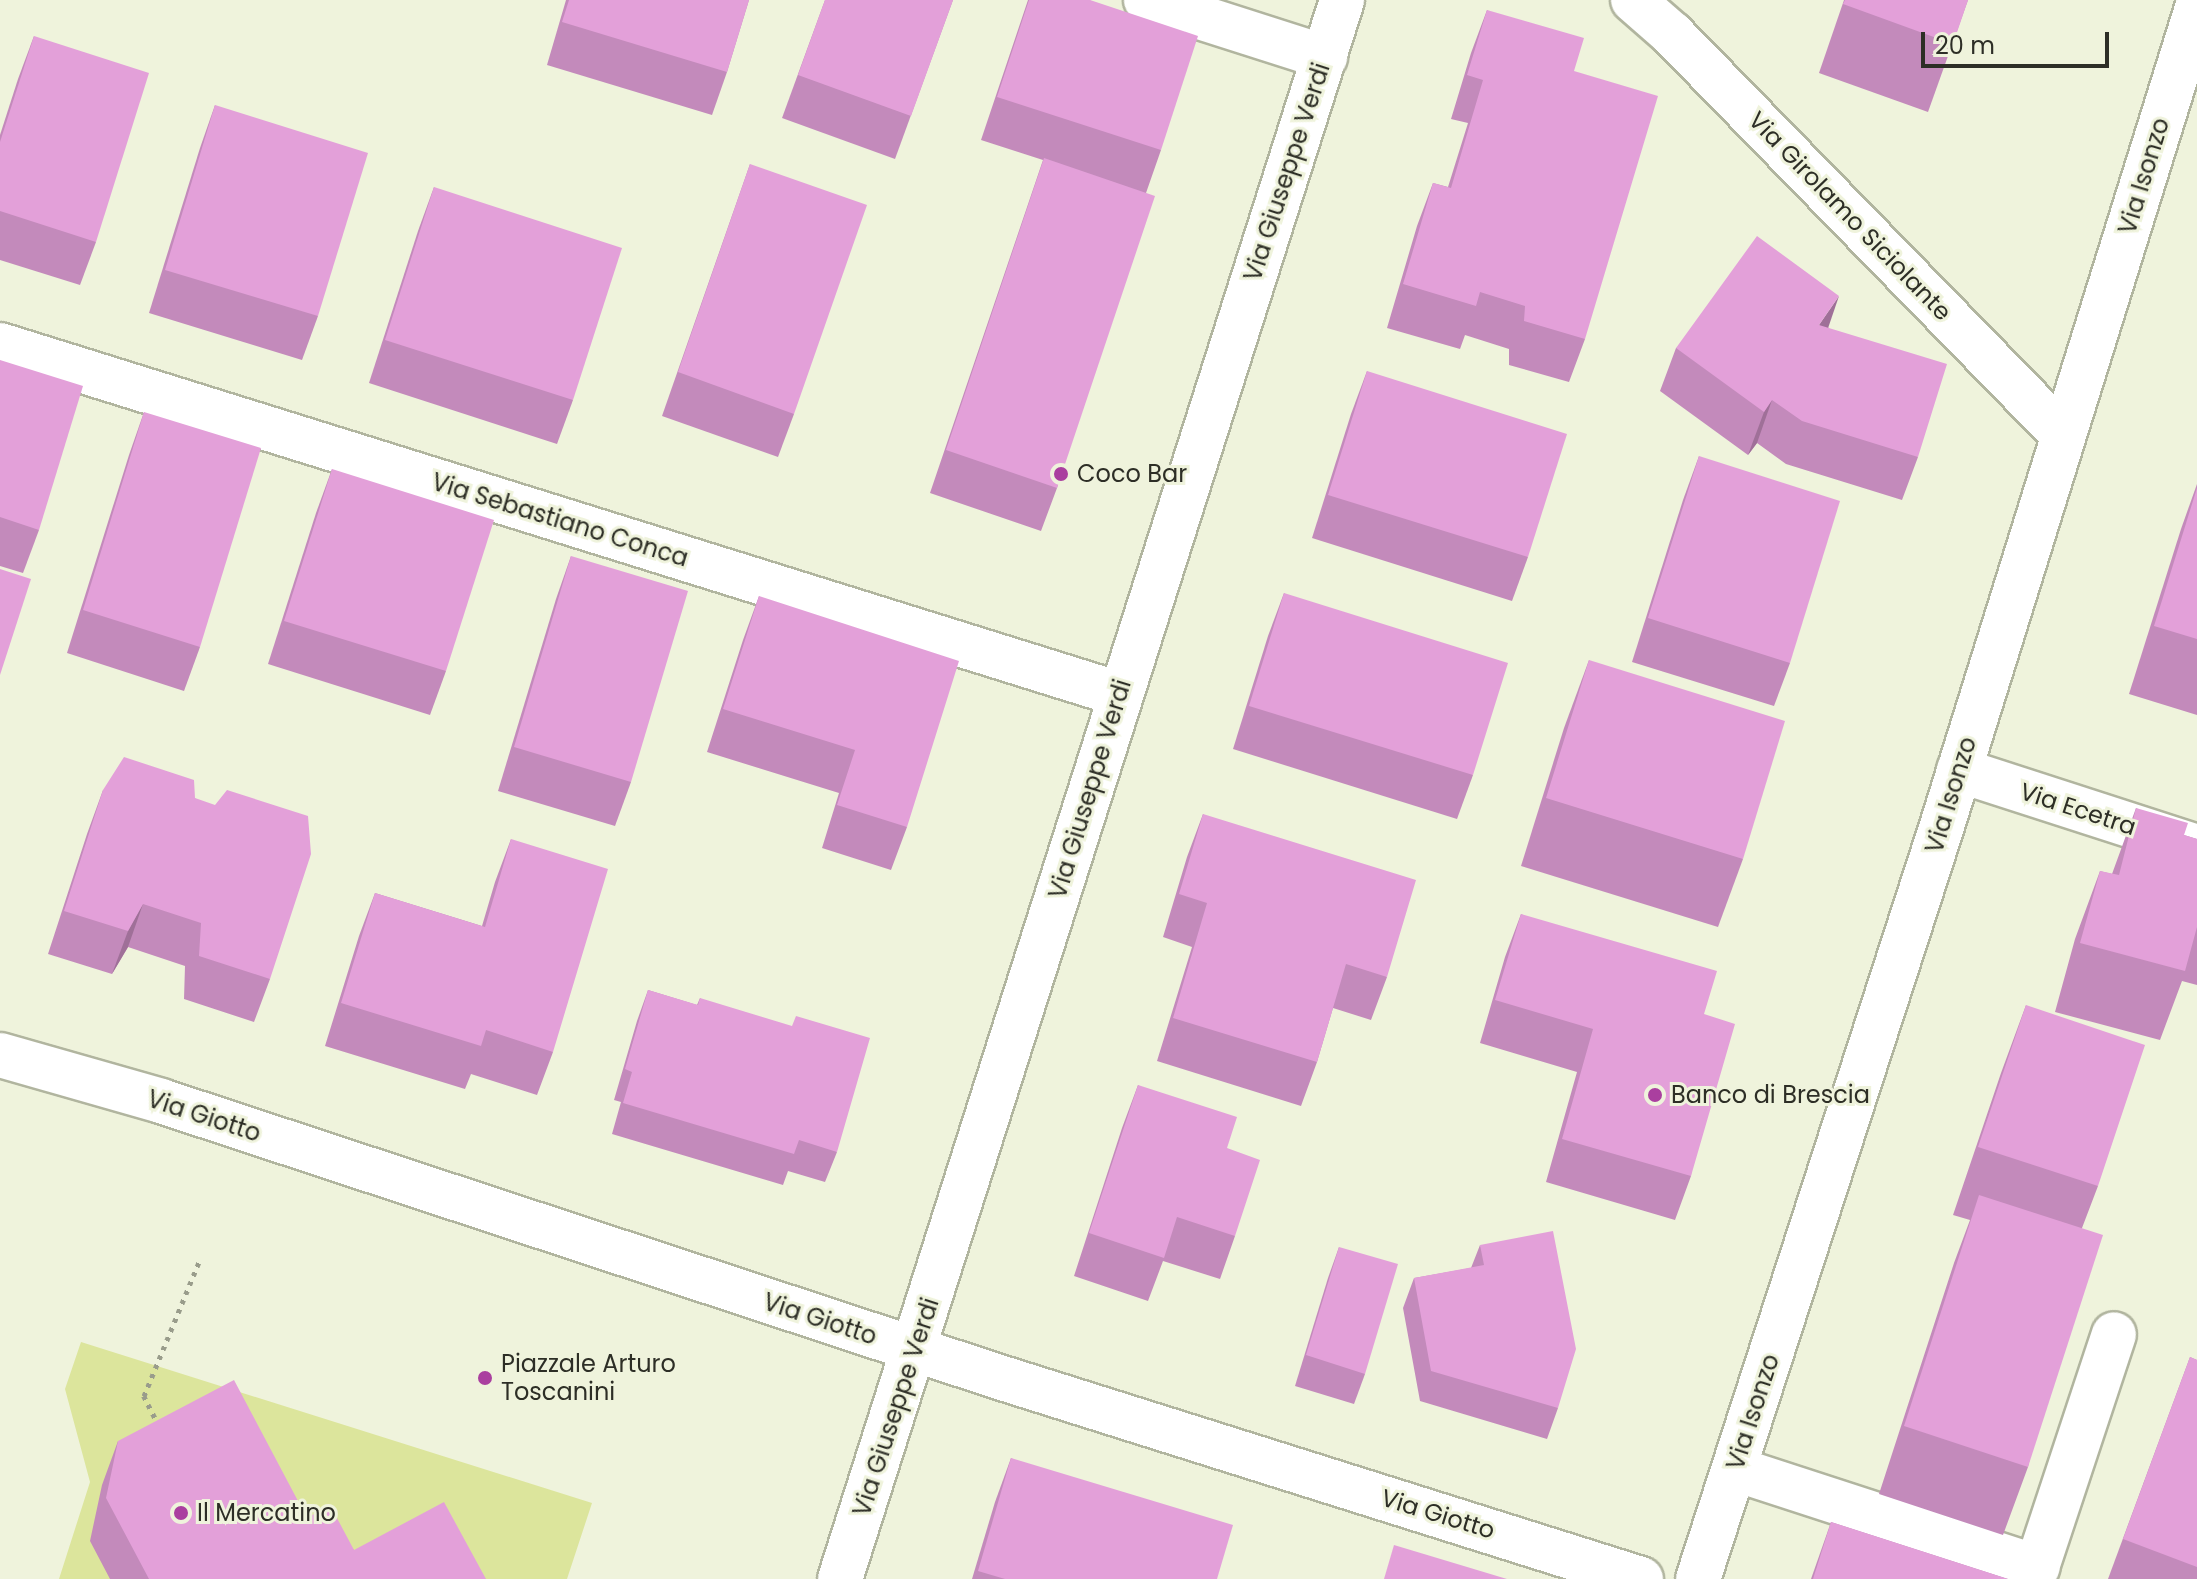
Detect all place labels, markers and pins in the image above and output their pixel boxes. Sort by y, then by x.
place label: Coco Bar [1077,460,1187,488]
marker: Coco Bar [1052,465,1070,483]
place label: Banco di Brescia [1671,1081,1870,1109]
marker: Banco di Brescia [1646,1086,1664,1104]
place label: Piazzale Arturo Toscanini [501,1350,676,1406]
marker: Piazzale Arturo Toscanini [476,1369,494,1387]
place label: Il Mercatino [197,1499,336,1527]
marker: Il Mercatino [172,1504,190,1522]

